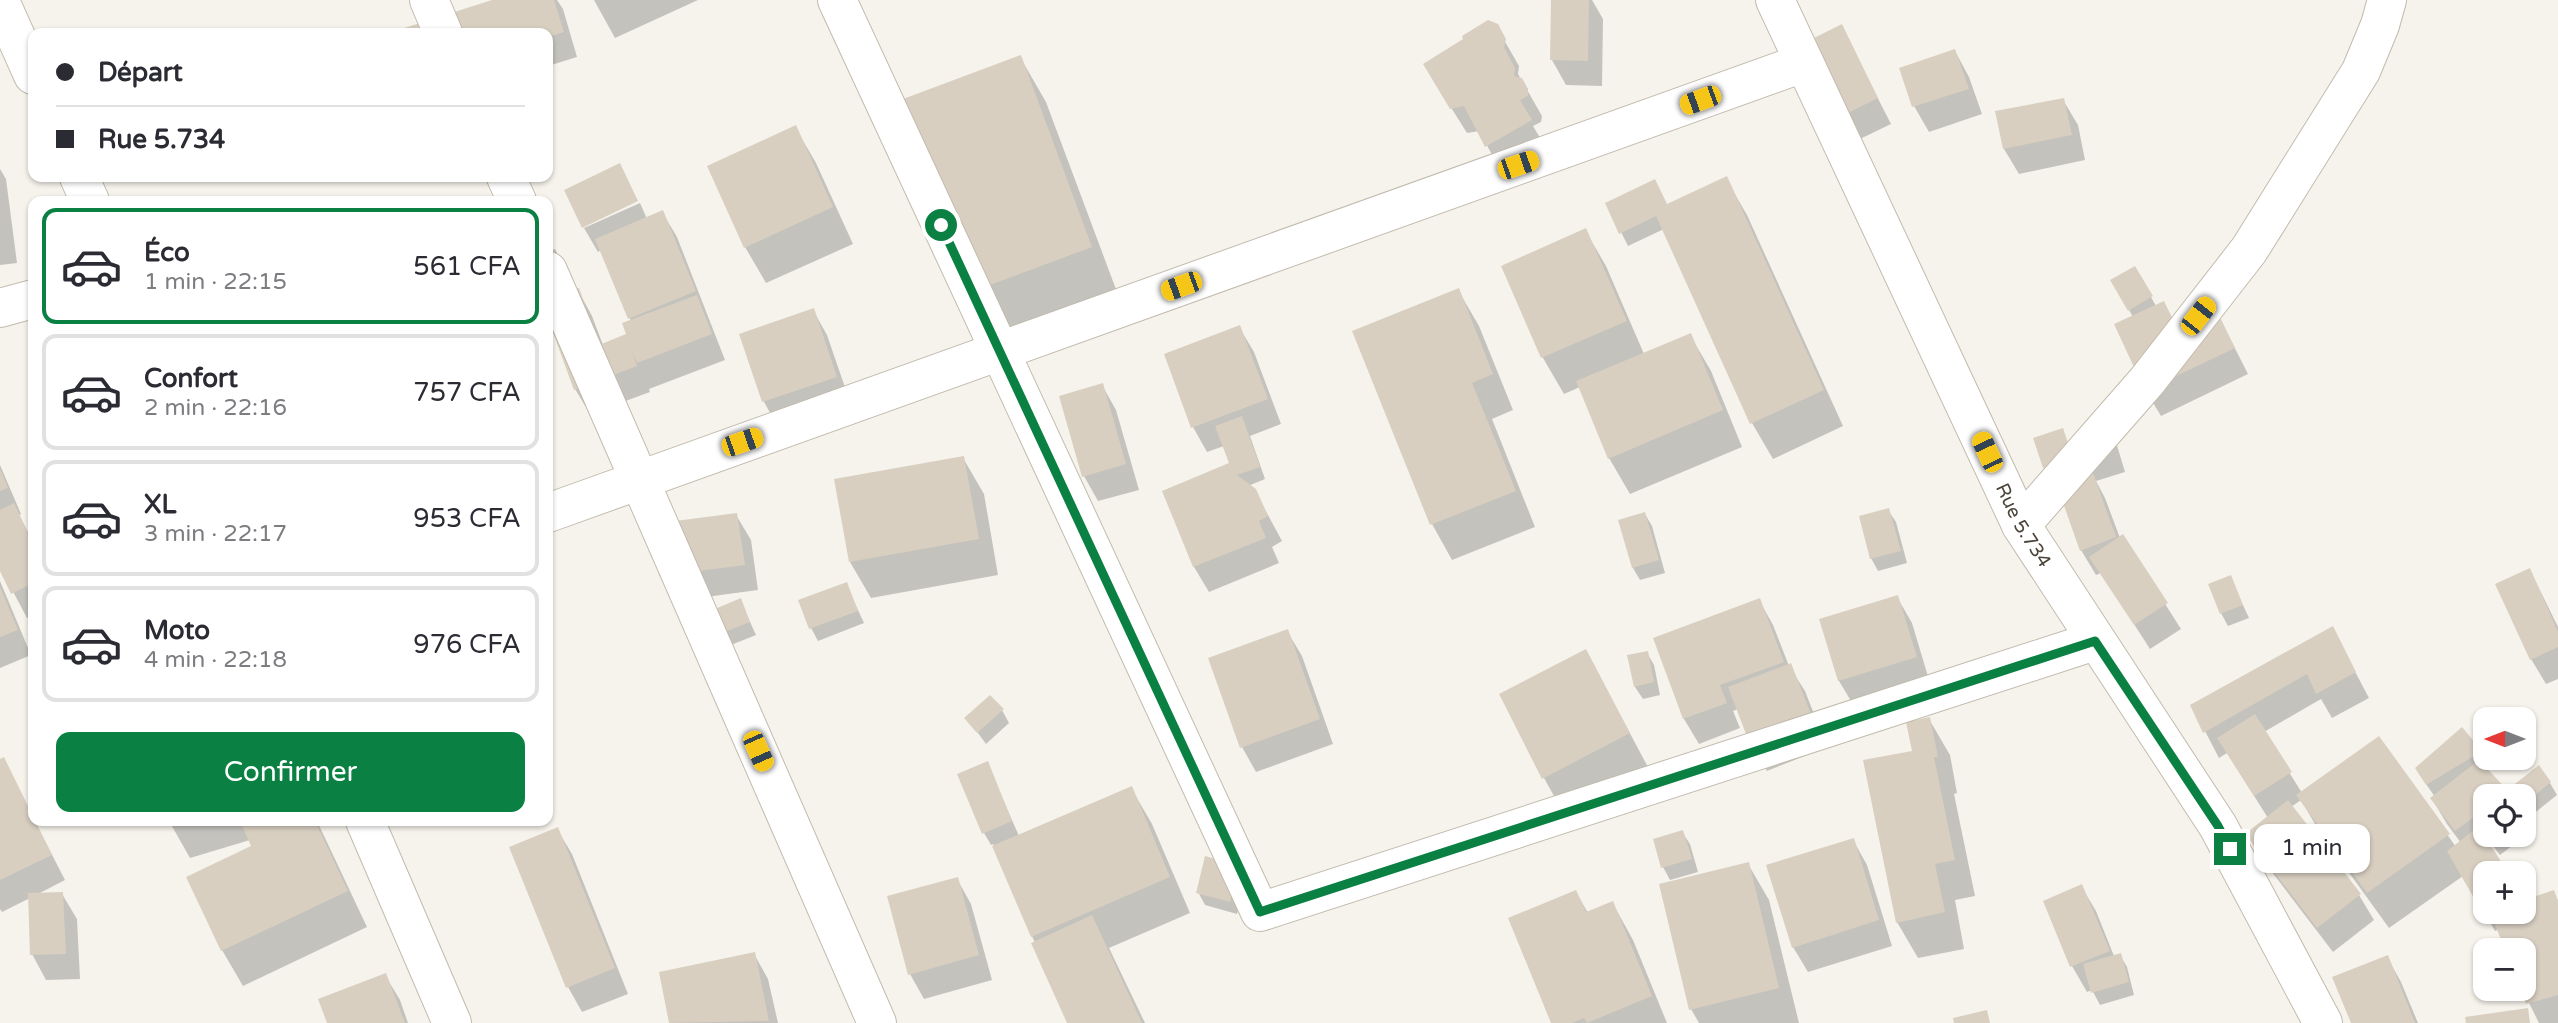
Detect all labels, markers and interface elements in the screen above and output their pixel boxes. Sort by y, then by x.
text: Départ [98,57,183,88]
car [1677,83,1724,117]
text: Rue 5.734 [98,124,225,155]
car [1495,148,1542,182]
route start [925,209,957,241]
icon: car [60,235,123,298]
text: Éco [144,237,190,268]
text: 561 CFA [413,251,521,282]
text: 1 min · 22:15 [144,268,287,296]
car [1158,269,1205,303]
car [2177,293,2220,339]
icon: car [60,361,123,424]
text: Confort [144,363,238,394]
text: 757 CFA [413,377,521,408]
text: 2 min · 22:16 [144,394,287,422]
car [719,425,766,459]
car [1969,429,2006,475]
street label: Rue 5.734 [1991,480,2056,572]
icon: car [60,487,123,550]
text: XL [144,489,176,520]
text: 953 CFA [413,503,521,534]
text: 3 min · 22:17 [144,520,287,548]
icon: car [60,613,123,676]
text: Moto [144,615,210,646]
text: 976 CFA [413,629,521,660]
text: 4 min · 22:18 [144,646,287,674]
north arrow [2473,707,2536,770]
map controls [2473,707,2536,1001]
car [740,728,777,774]
button: Confirmer [56,732,525,812]
button: locate [2473,784,2536,847]
callout: 1 min [2254,824,2370,874]
route end [2214,833,2246,865]
text: 1 min [2281,834,2343,862]
button: + [2473,861,2536,924]
button: − [2473,938,2536,1001]

